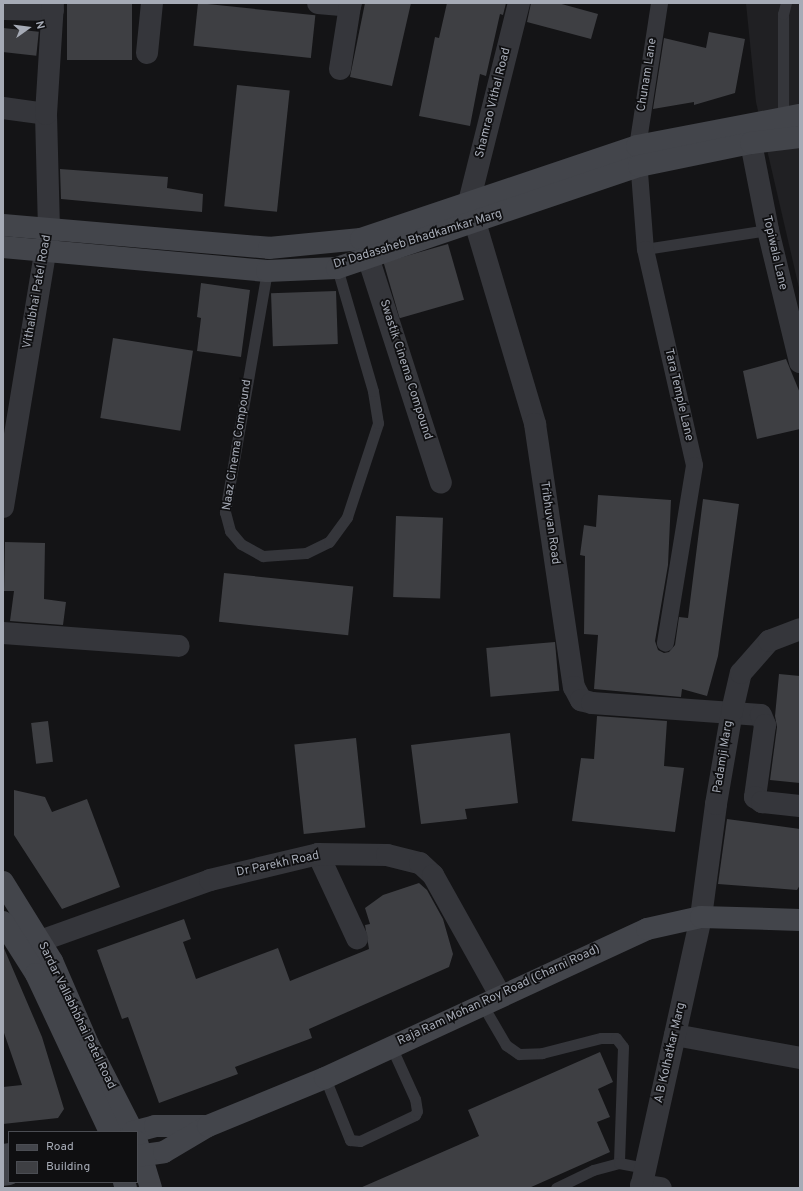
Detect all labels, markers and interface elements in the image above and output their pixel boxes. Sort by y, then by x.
north arrow [8,8,48,48]
text: N [32,20,47,31]
street label: Chunam Lane [635,37,661,113]
street label: Shamrao Vithal Road [473,46,515,160]
street label: Dr Dadasaheb Bhadkamkar Marg [332,207,504,273]
street label: Topiwala Lane [758,214,790,292]
street label: Vithalbhai Patel Road [21,234,55,350]
street label: Swastik Cinema Compound [376,298,434,442]
street label: Tara Temple Lane [660,347,696,443]
street label: Naaz Cinema Compound [221,379,255,511]
street label: Tribhuvan Road [536,481,562,565]
street label: Padamji Marg [711,720,737,794]
street label: Dr Parekh Road [235,849,321,881]
street label: Sardar Vallabhbhai Patel Road [34,940,118,1092]
street label: Raja Ram Mohan Roy Road (Charni Road) [396,943,602,1049]
street label: A B Kolhatkar Marg [652,1001,690,1105]
legend [8,1131,138,1183]
text: Road [46,1139,74,1155]
text: Building [46,1159,90,1175]

